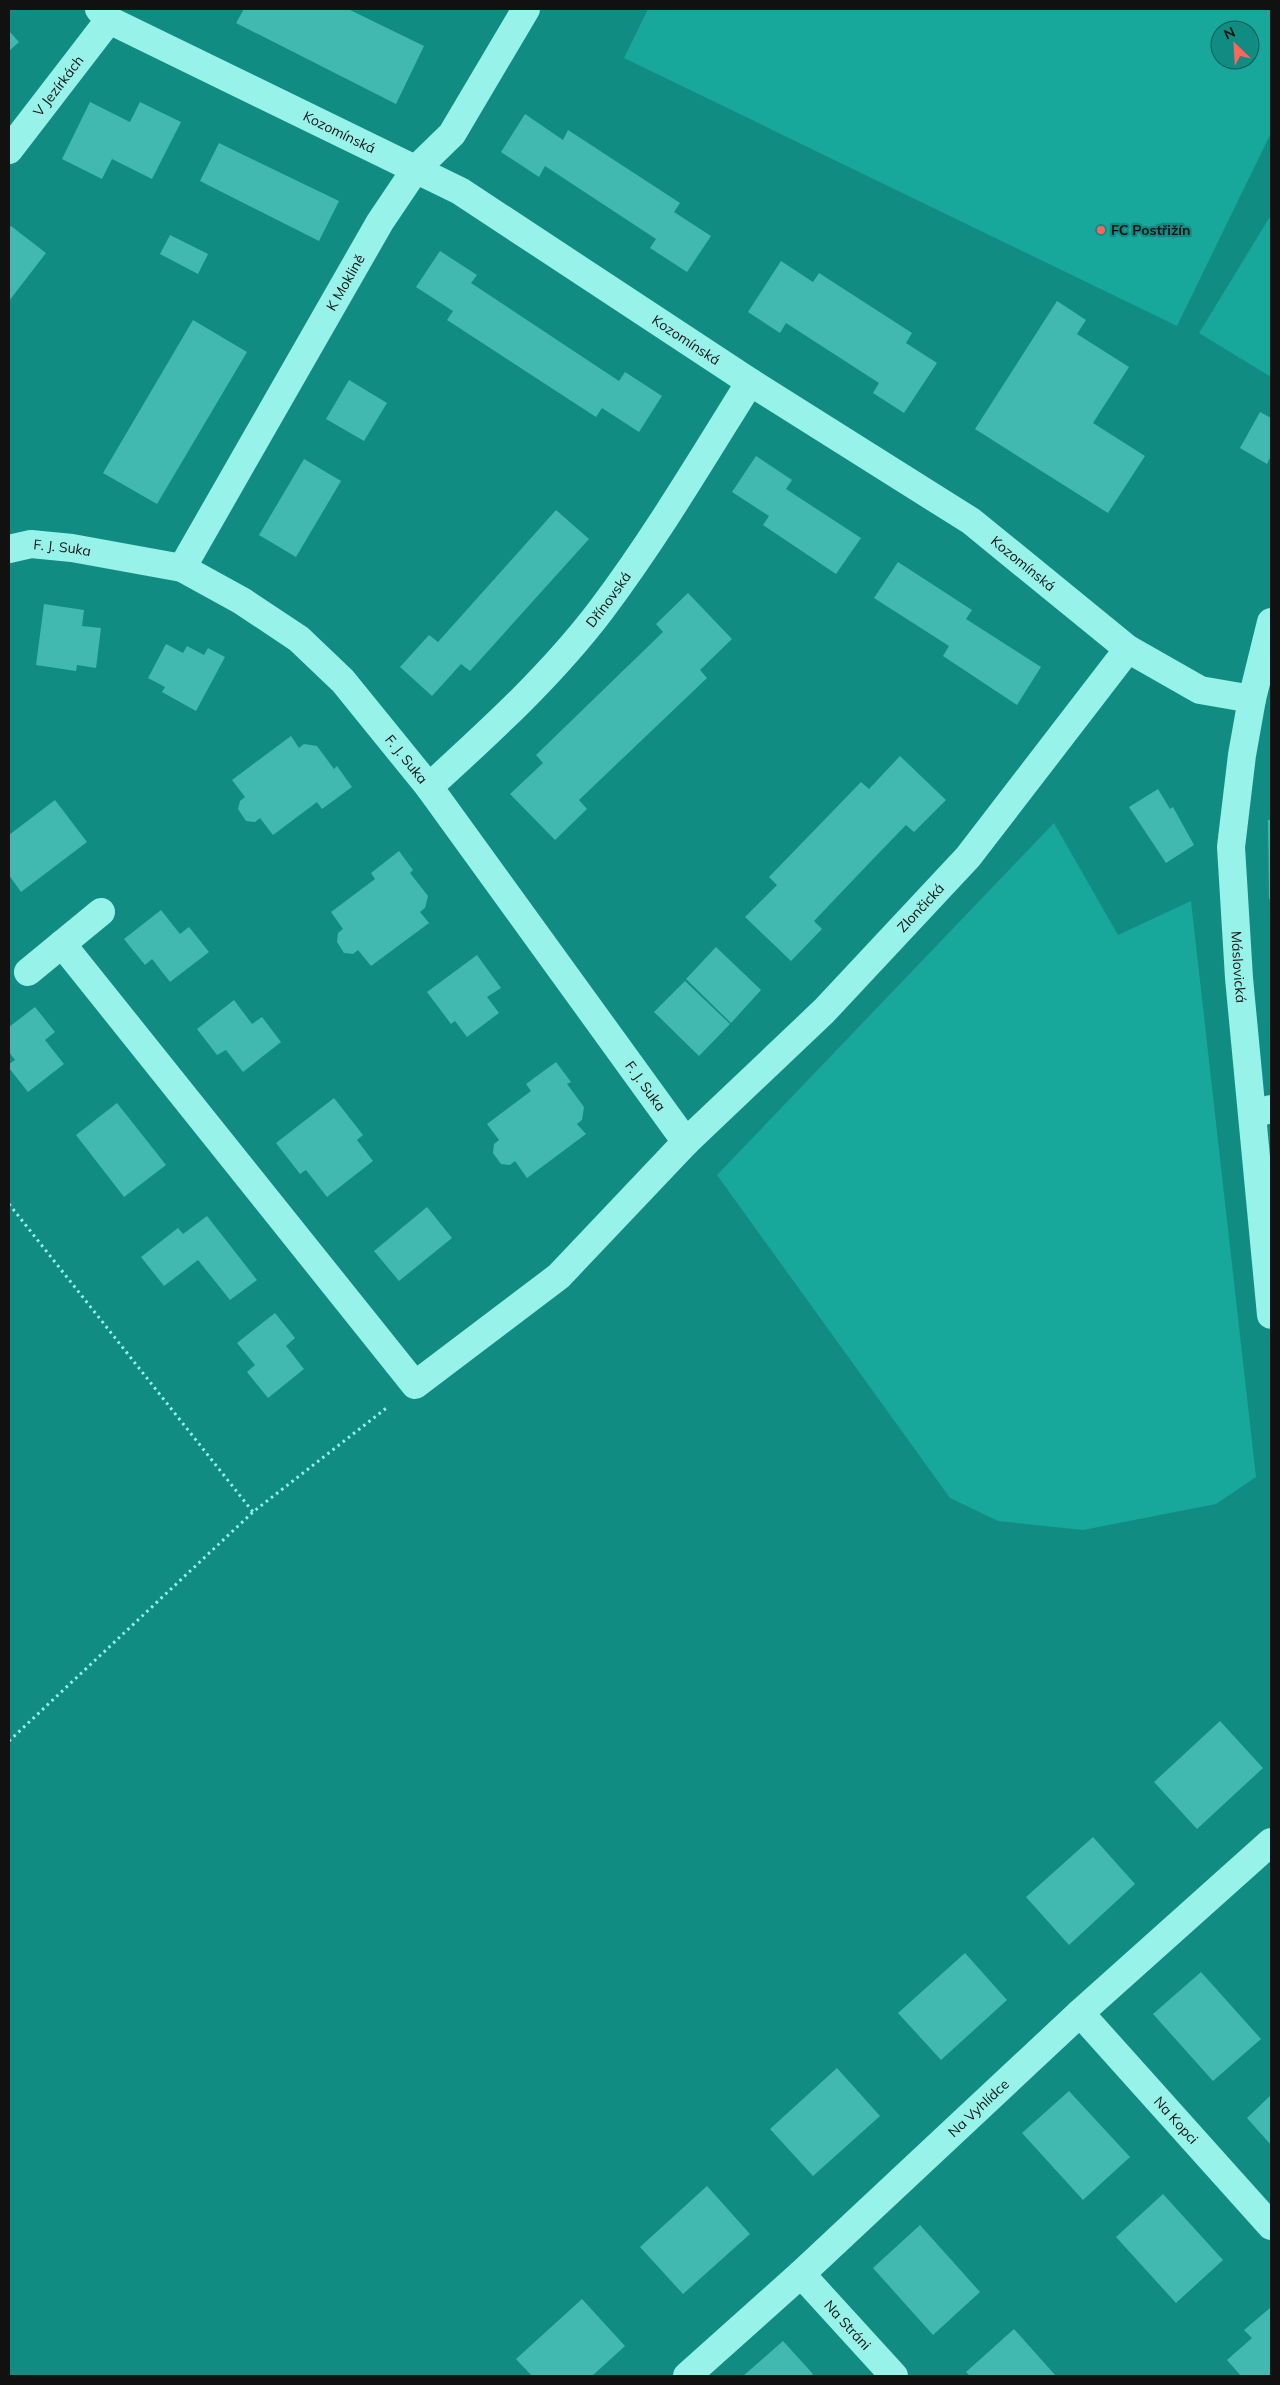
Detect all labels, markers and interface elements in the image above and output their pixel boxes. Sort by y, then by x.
north arrow [1210,20,1260,70]
text: N [1221,23,1238,44]
street label: V Jezírkách [29,52,88,120]
street label: Kozomínská [300,107,378,157]
place label: FC Postřižín [1111,221,1190,239]
marker: FC Postřižín [1095,224,1107,236]
street label: K Moklině [322,251,369,314]
street label: Kozomínská [648,311,724,369]
street label: Kozomínská [987,532,1059,595]
street label: F. J. Suka [33,535,93,560]
street label: Dřínovská [582,568,635,631]
street label: F. J. Suka [381,731,432,787]
street label: Zlončická [893,879,948,936]
street label: Máslovická [1227,930,1250,1004]
street label: F. J. Suka [621,1057,670,1115]
street label: Na Vyhlídce [944,2075,1013,2141]
street label: Na Kopci [1150,2093,1202,2148]
street label: Na Stráni [820,2296,875,2354]

